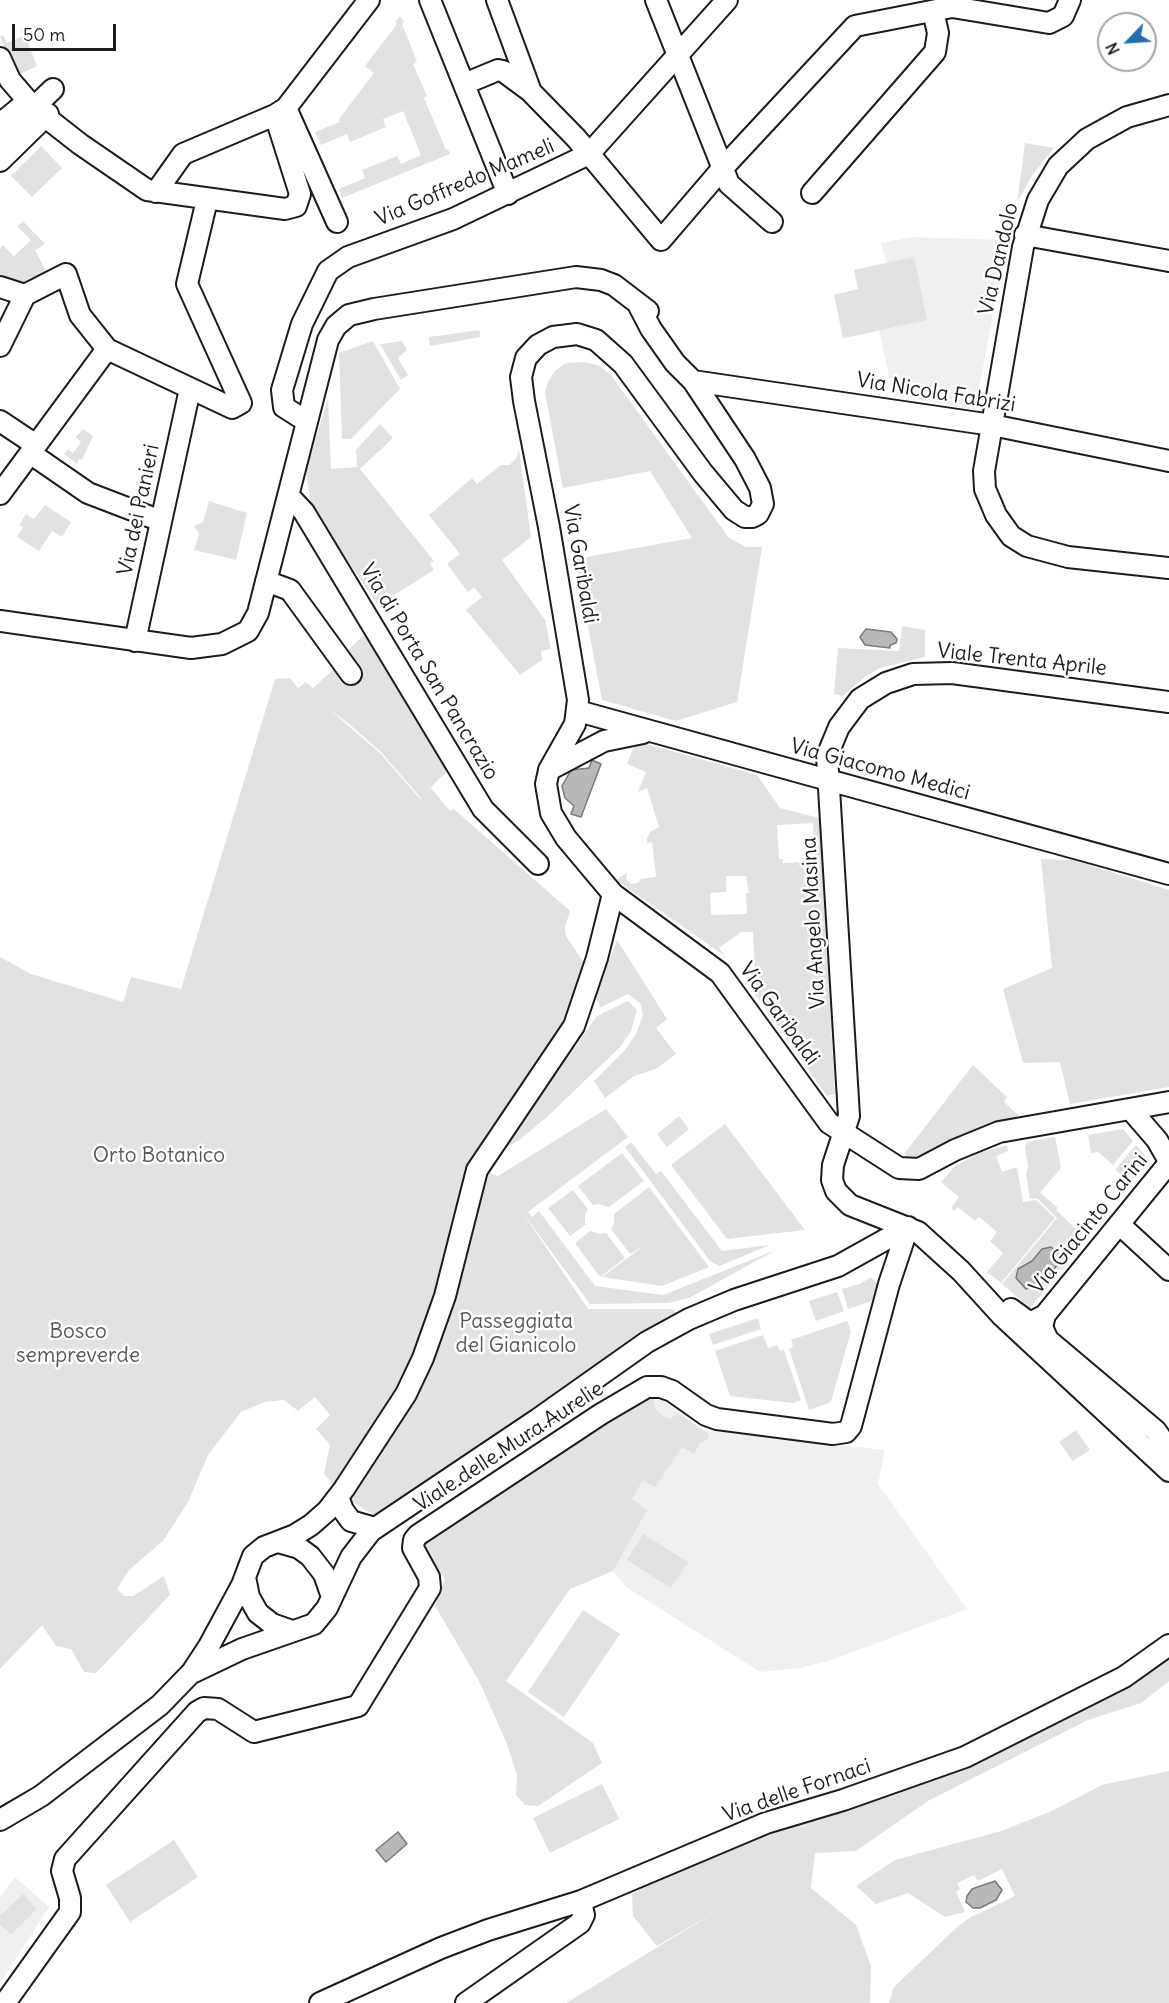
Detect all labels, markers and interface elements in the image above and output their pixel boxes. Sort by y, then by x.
scale bar [15,12,118,50]
north arrow [1097,12,1157,72]
text: 50 m [23,23,65,46]
text: N [1101,40,1124,58]
street label: Via Goffredo Mameli [372,134,558,232]
street label: Via Dandolo [974,200,1024,318]
street label: Via Nicola Fabrizi [855,368,1017,418]
street label: Via dei Panieri [113,442,165,578]
street label: Via Garibaldi [557,502,603,626]
street label: Via di Porta San Pancrazio [354,559,504,785]
street label: Viale Trenta Aprile [936,639,1108,681]
street label: Via Giacomo Medici [788,734,972,806]
street label: Via Angelo Masina [797,836,831,1010]
street label: Via Garibaldi [733,958,825,1070]
park label: Orto Botanico [93,1143,225,1169]
street label: Via Giacinto Carini [1025,1149,1153,1299]
park label: Passeggiata del Gianicolo [456,1309,576,1359]
park label: Bosco sempreverde [16,1319,140,1369]
street label: Viale delle Mura Aurelie [410,1376,608,1518]
street label: Via delle Fornaci [720,1754,874,1828]

